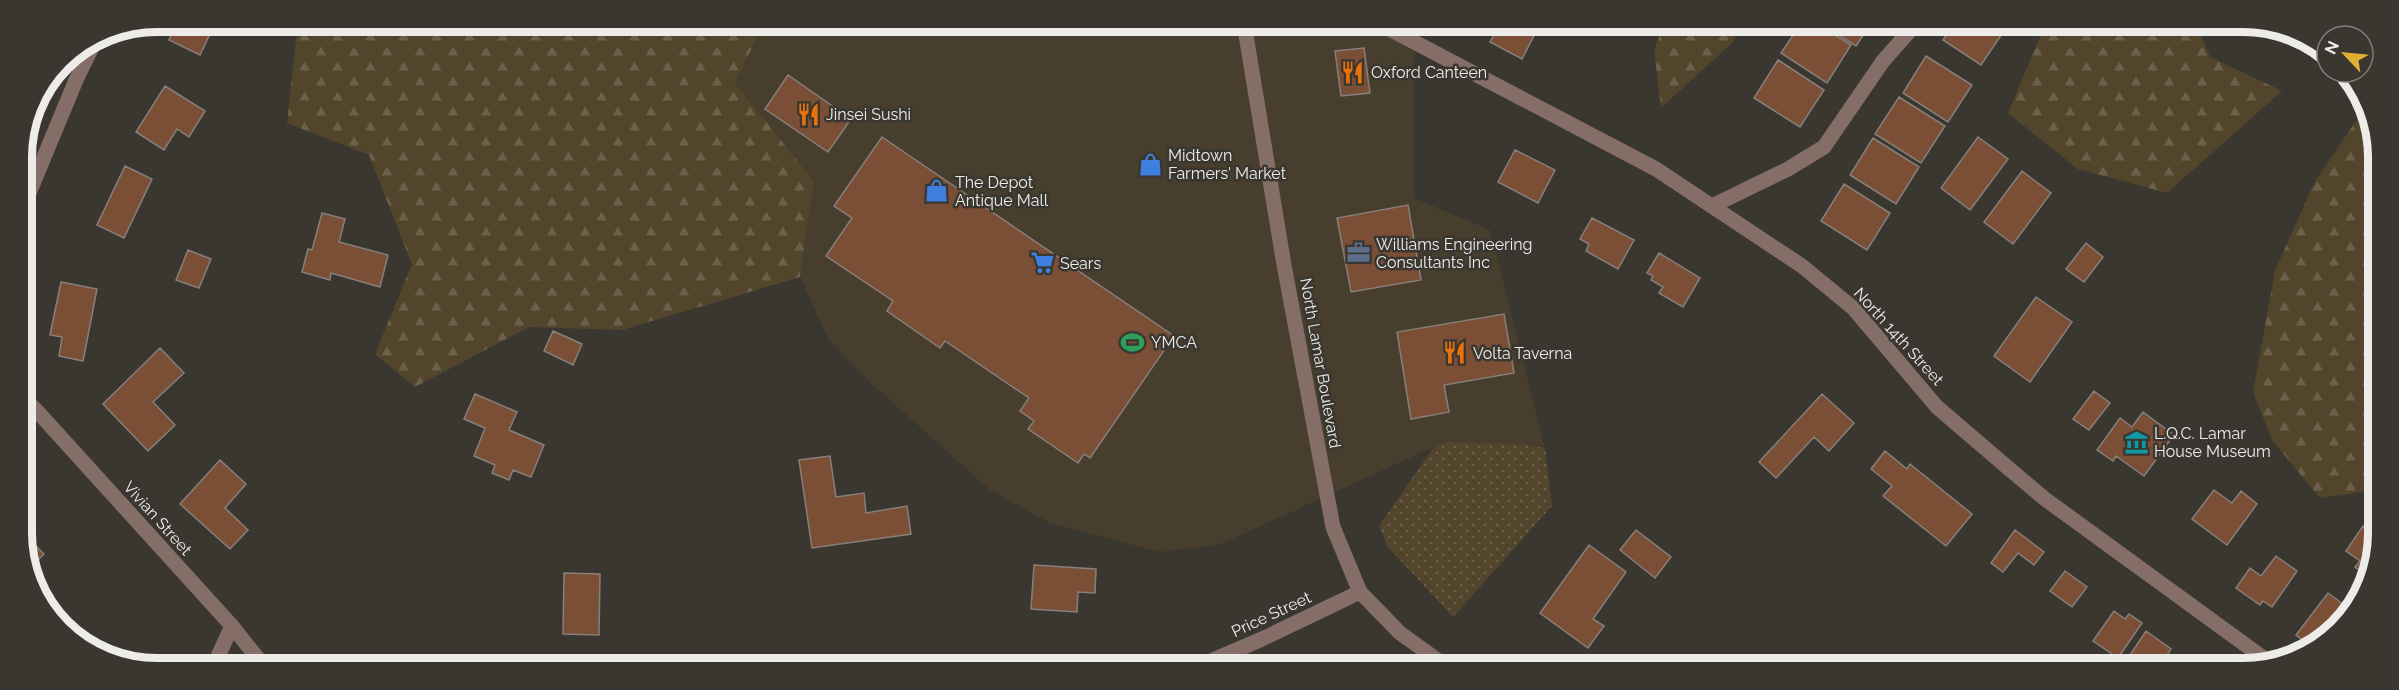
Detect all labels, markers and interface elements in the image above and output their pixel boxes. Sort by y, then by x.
north arrow [2315,24,2375,84]
text: N [2321,38,2343,57]
restaurant icon: Oxford Canteen [1340,59,1366,85]
place label: Oxford Canteen [1371,63,1487,82]
restaurant icon: Jinsei Sushi [795,101,821,127]
place label: Jinsei Sushi [826,105,911,124]
place label: Midtown Farmers' Market [1168,146,1287,183]
shop icon: Midtown Farmers' Market [1137,151,1163,177]
place label: The Depot Antique Mall [955,173,1049,210]
shop icon: The Depot Antique Mall [924,178,950,204]
place label: Williams Engineering Consultants Inc [1376,235,1532,272]
office icon: Williams Engineering Consultants Inc [1345,240,1371,266]
supermarket icon: Sears [1029,250,1055,276]
place label: Sears [1060,254,1101,273]
street label: North Lamar Boulevard [1296,276,1345,450]
street label: North 14th Street [1850,284,1948,390]
sports icon: YMCA [1120,329,1146,355]
place label: YMCA [1151,333,1197,352]
restaurant icon: Volta Taverna [1442,340,1468,366]
place label: Volta Taverna [1473,344,1572,363]
place label: L.Q.C. Lamar House Museum [2154,424,2271,461]
museum icon: L.Q.C. Lamar House Museum [2123,429,2149,455]
street label: Vivian Street [120,477,196,560]
street label: Price Street [1228,587,1315,641]

